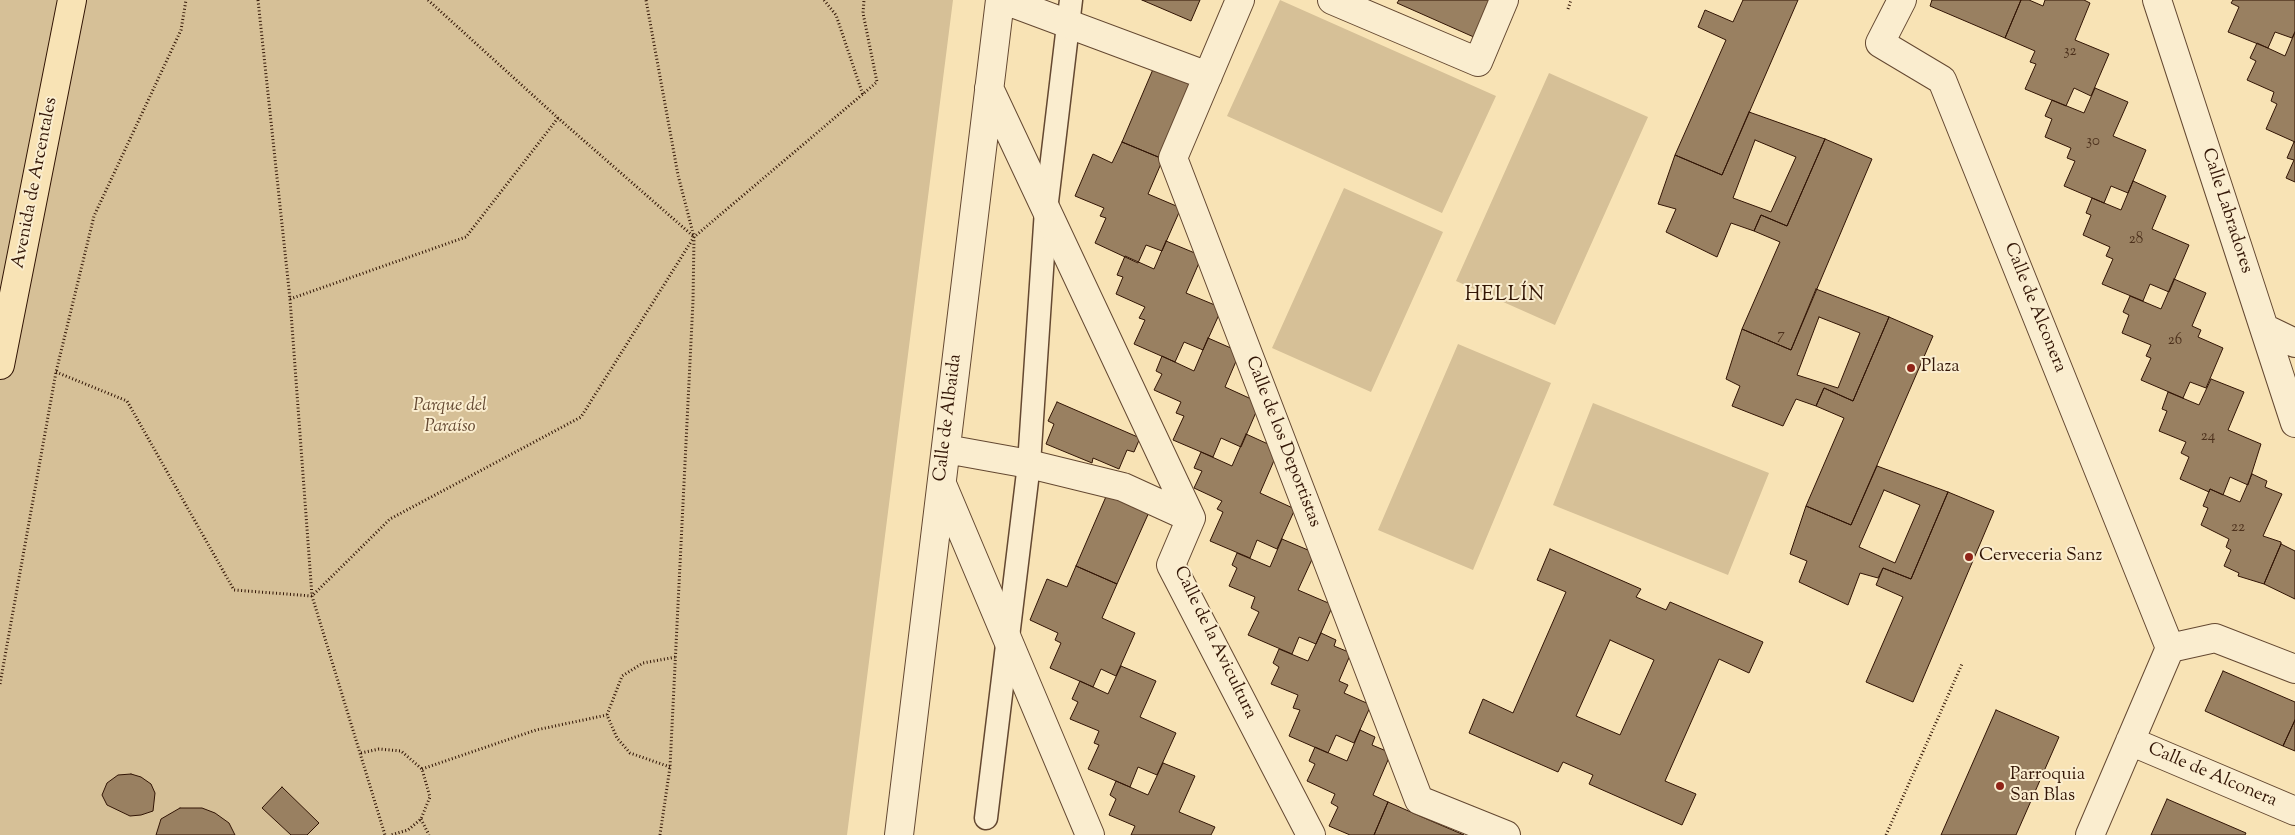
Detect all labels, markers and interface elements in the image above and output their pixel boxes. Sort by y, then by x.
house number: 32 [2063,43,2077,61]
street label: Avenida de Arcentales [9,96,63,270]
house number: 30 [2086,133,2100,151]
street label: Calle Labradores [2196,146,2256,276]
house number: 28 [2129,231,2143,249]
street label: Calle de Alconera [1998,240,2070,376]
district label: HELLÍN [1464,285,1546,309]
house number: 7 [1777,327,1785,345]
house number: 26 [2168,332,2182,350]
street label: Calle de Albaida [930,353,968,483]
street label: Calle de los Deportistas [1239,353,1325,531]
place label: Plaza [1921,357,1960,379]
marker: Plaza [1905,362,1917,374]
park label: Parque del Paraíso [413,396,487,438]
house number: 24 [2201,428,2215,446]
house number: 22 [2231,519,2245,537]
place label: Cerveceria Sanz [1979,546,2102,568]
marker: Cerveceria Sanz [1963,551,1975,563]
street label: Calle de la Avicultura [1168,563,1260,723]
street label: Calle de Alconera [2144,739,2280,813]
place label: Parroquia San Blas [2010,765,2085,808]
marker: Parroquia San Blas [1994,780,2006,792]

